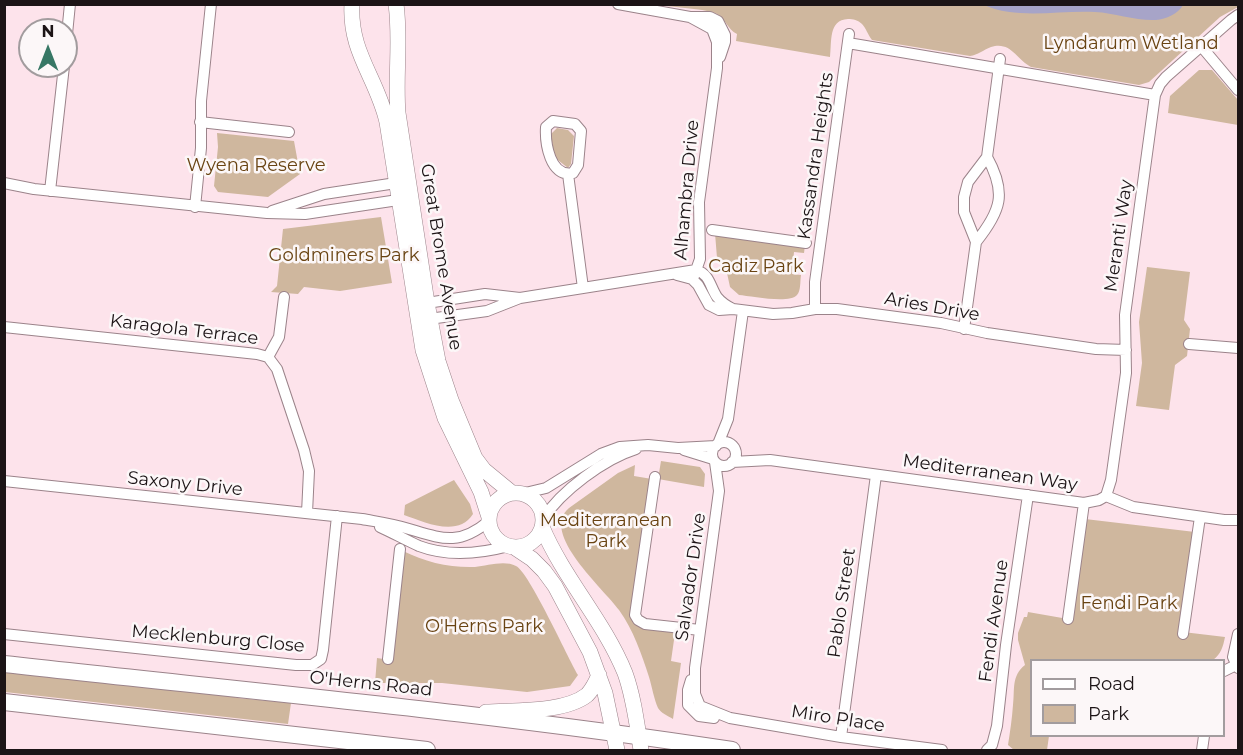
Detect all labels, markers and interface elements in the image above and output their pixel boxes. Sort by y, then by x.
north arrow [18,18,78,78]
text: N [42,22,54,41]
park label: Lyndarum Wetland [1043,33,1219,55]
street label: Kassandra Heights [794,71,838,241]
street label: Alhambra Drive [670,119,704,261]
park label: Wyena Reserve [186,155,326,177]
street label: Great Brome Avenue [416,162,466,352]
street label: Meranti Way [1100,178,1138,294]
park label: Goldminers Park [268,245,420,267]
park label: Cadiz Park [708,256,804,278]
street label: Aries Drive [883,288,981,326]
street label: Karagola Terrace [109,310,259,350]
street label: Mediterranean Way [901,450,1079,496]
street label: Saxony Drive [126,467,244,501]
park label: Mediterranean Park [540,510,672,552]
street label: Salvador Drive [671,512,711,642]
street label: Pablo Street [824,547,860,659]
street label: Fendi Avenue [975,558,1013,684]
park label: Fendi Park [1081,593,1177,615]
park label: O'Herns Park [425,616,543,638]
street label: Mecklenburg Close [131,621,305,657]
legend [1030,659,1225,737]
street label: O'Herns Road [308,667,434,701]
text: Road [1088,673,1135,695]
street label: Miro Place [790,701,886,737]
text: Park [1088,703,1129,725]

